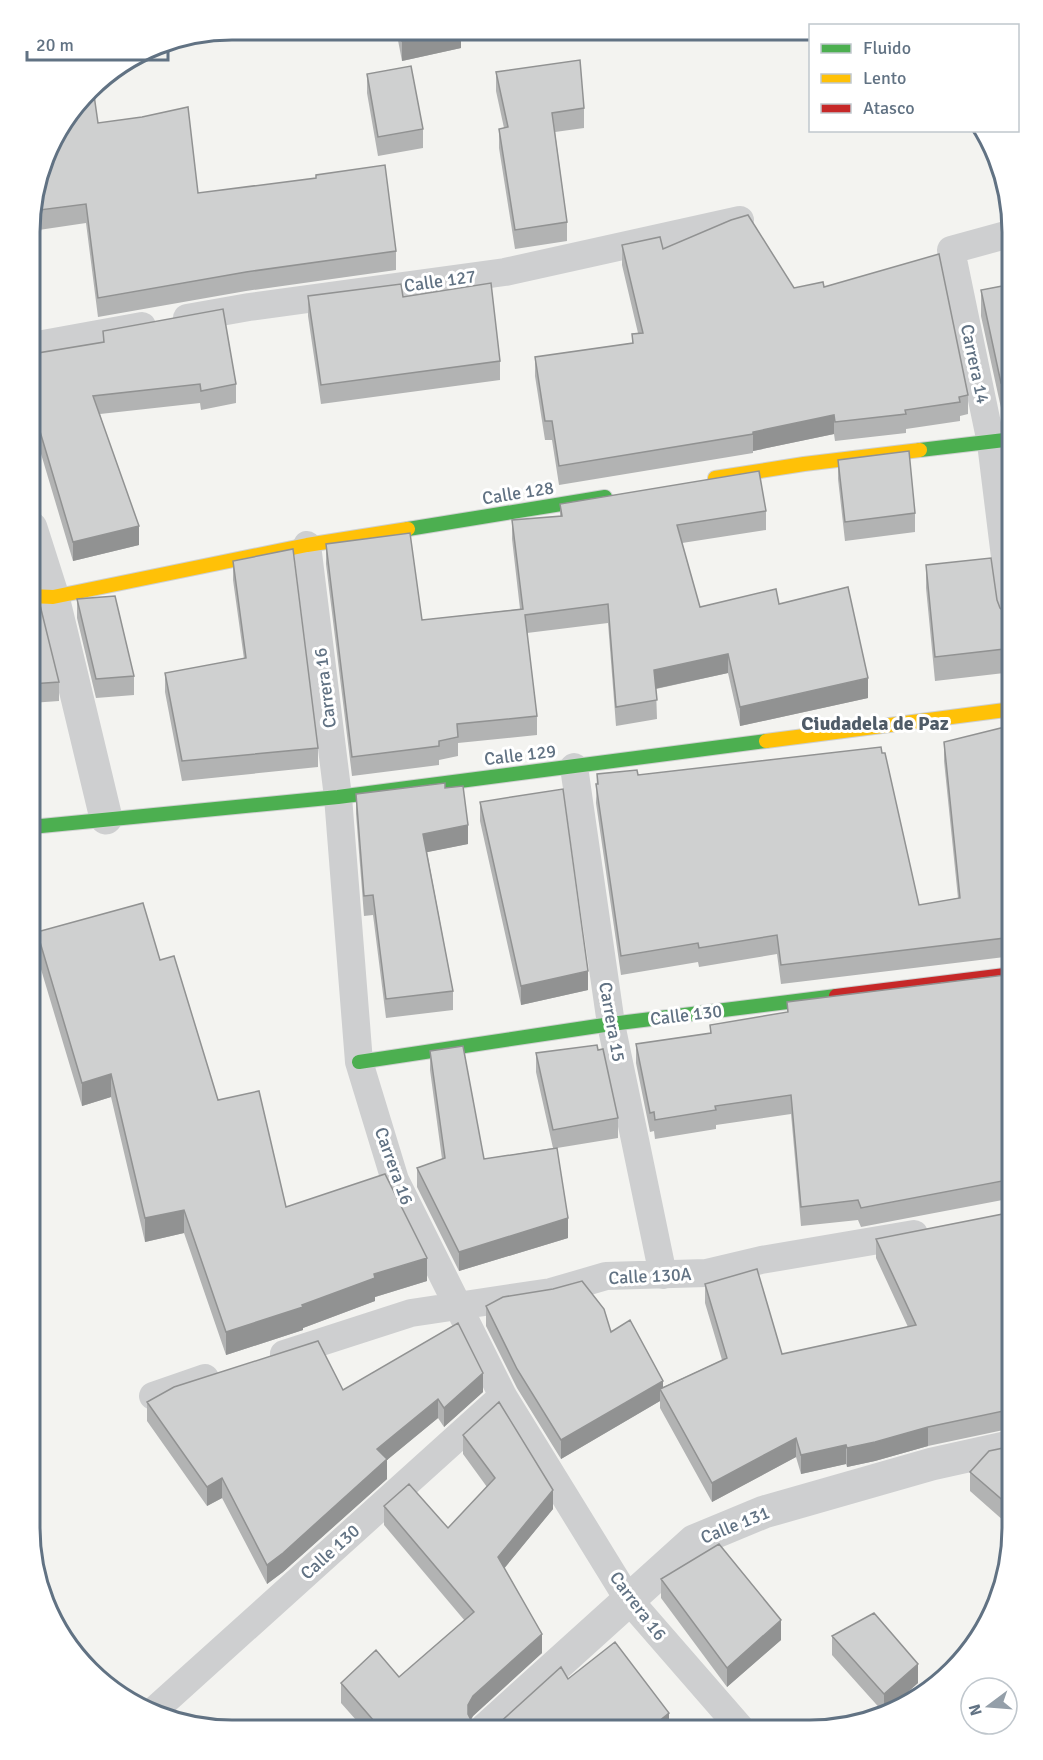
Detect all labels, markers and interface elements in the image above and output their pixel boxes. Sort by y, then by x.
scale bar [27,24,168,62]
legend [809,24,1019,132]
text: 20 m [36,34,74,56]
text: Fluido [863,37,911,59]
text: Lento [863,67,906,89]
text: Atasco [863,97,915,119]
street label: Calle 127 [403,265,477,297]
street label: Carrera 14 [956,322,994,406]
street label: Calle 128 [481,476,555,510]
street label: Carrera 16 [309,647,341,729]
district label: Ciudadela de Paz [801,711,949,736]
street label: Calle 129 [483,740,557,770]
street label: Carrera 15 [594,980,630,1064]
street label: Calle 130 [649,1000,723,1030]
street label: Carrera 16 [370,1124,418,1208]
street label: Calle 130A [608,1263,692,1289]
street label: Calle 131 [697,1501,773,1549]
street label: Calle 130 [296,1520,364,1584]
street label: Carrera 16 [605,1567,671,1645]
north arrow [959,1676,1019,1736]
text: N [964,1702,987,1718]

